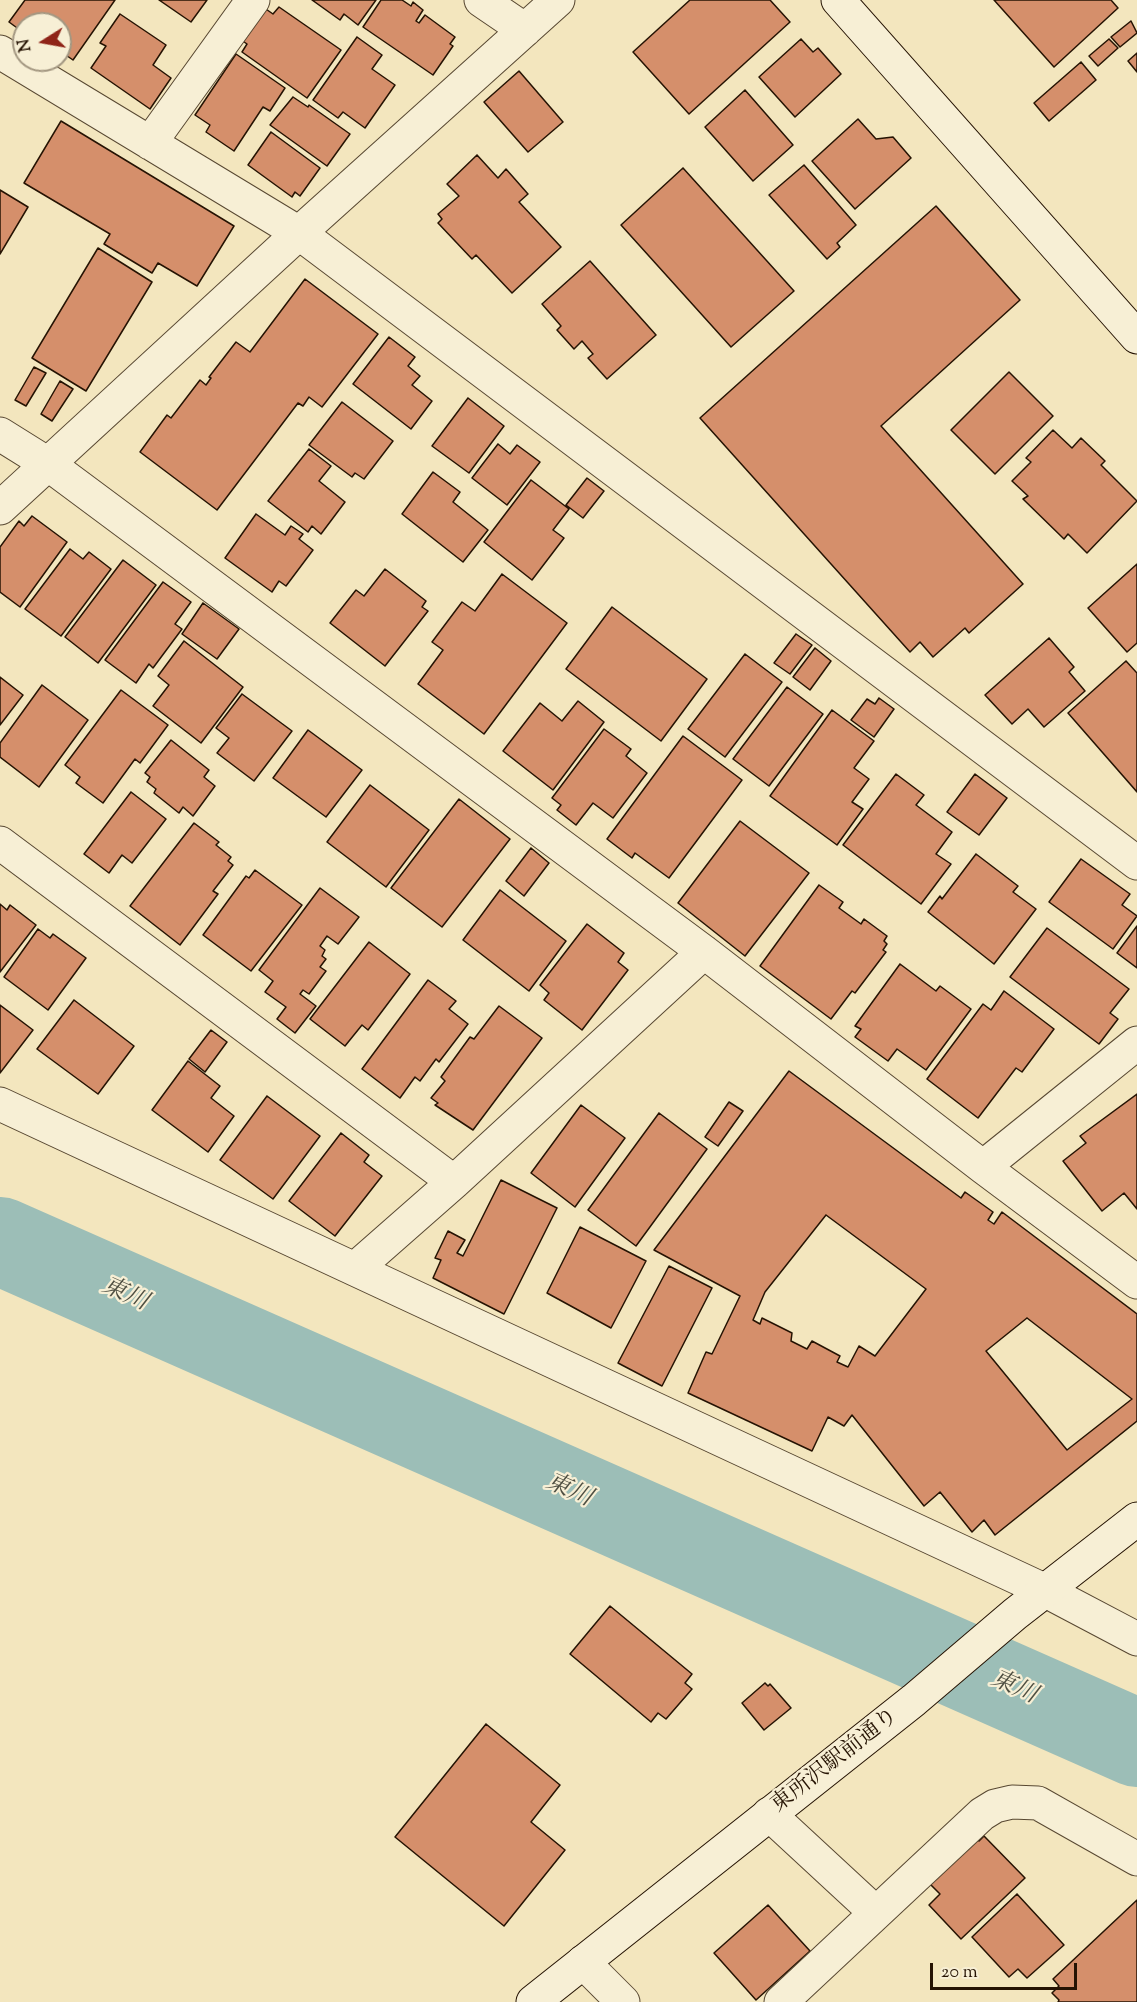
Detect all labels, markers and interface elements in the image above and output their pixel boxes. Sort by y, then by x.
north arrow [12,12,72,72]
text: N [13,37,38,54]
water label: 東川 [96,1273,152,1319]
water label: 東川 [540,1469,596,1515]
water label: 東川 [985,1666,1041,1712]
street label: 東所沢駅前通り [767,1704,905,1820]
scale bar [933,1951,1080,1989]
text: 20 m [941,1960,978,1986]

